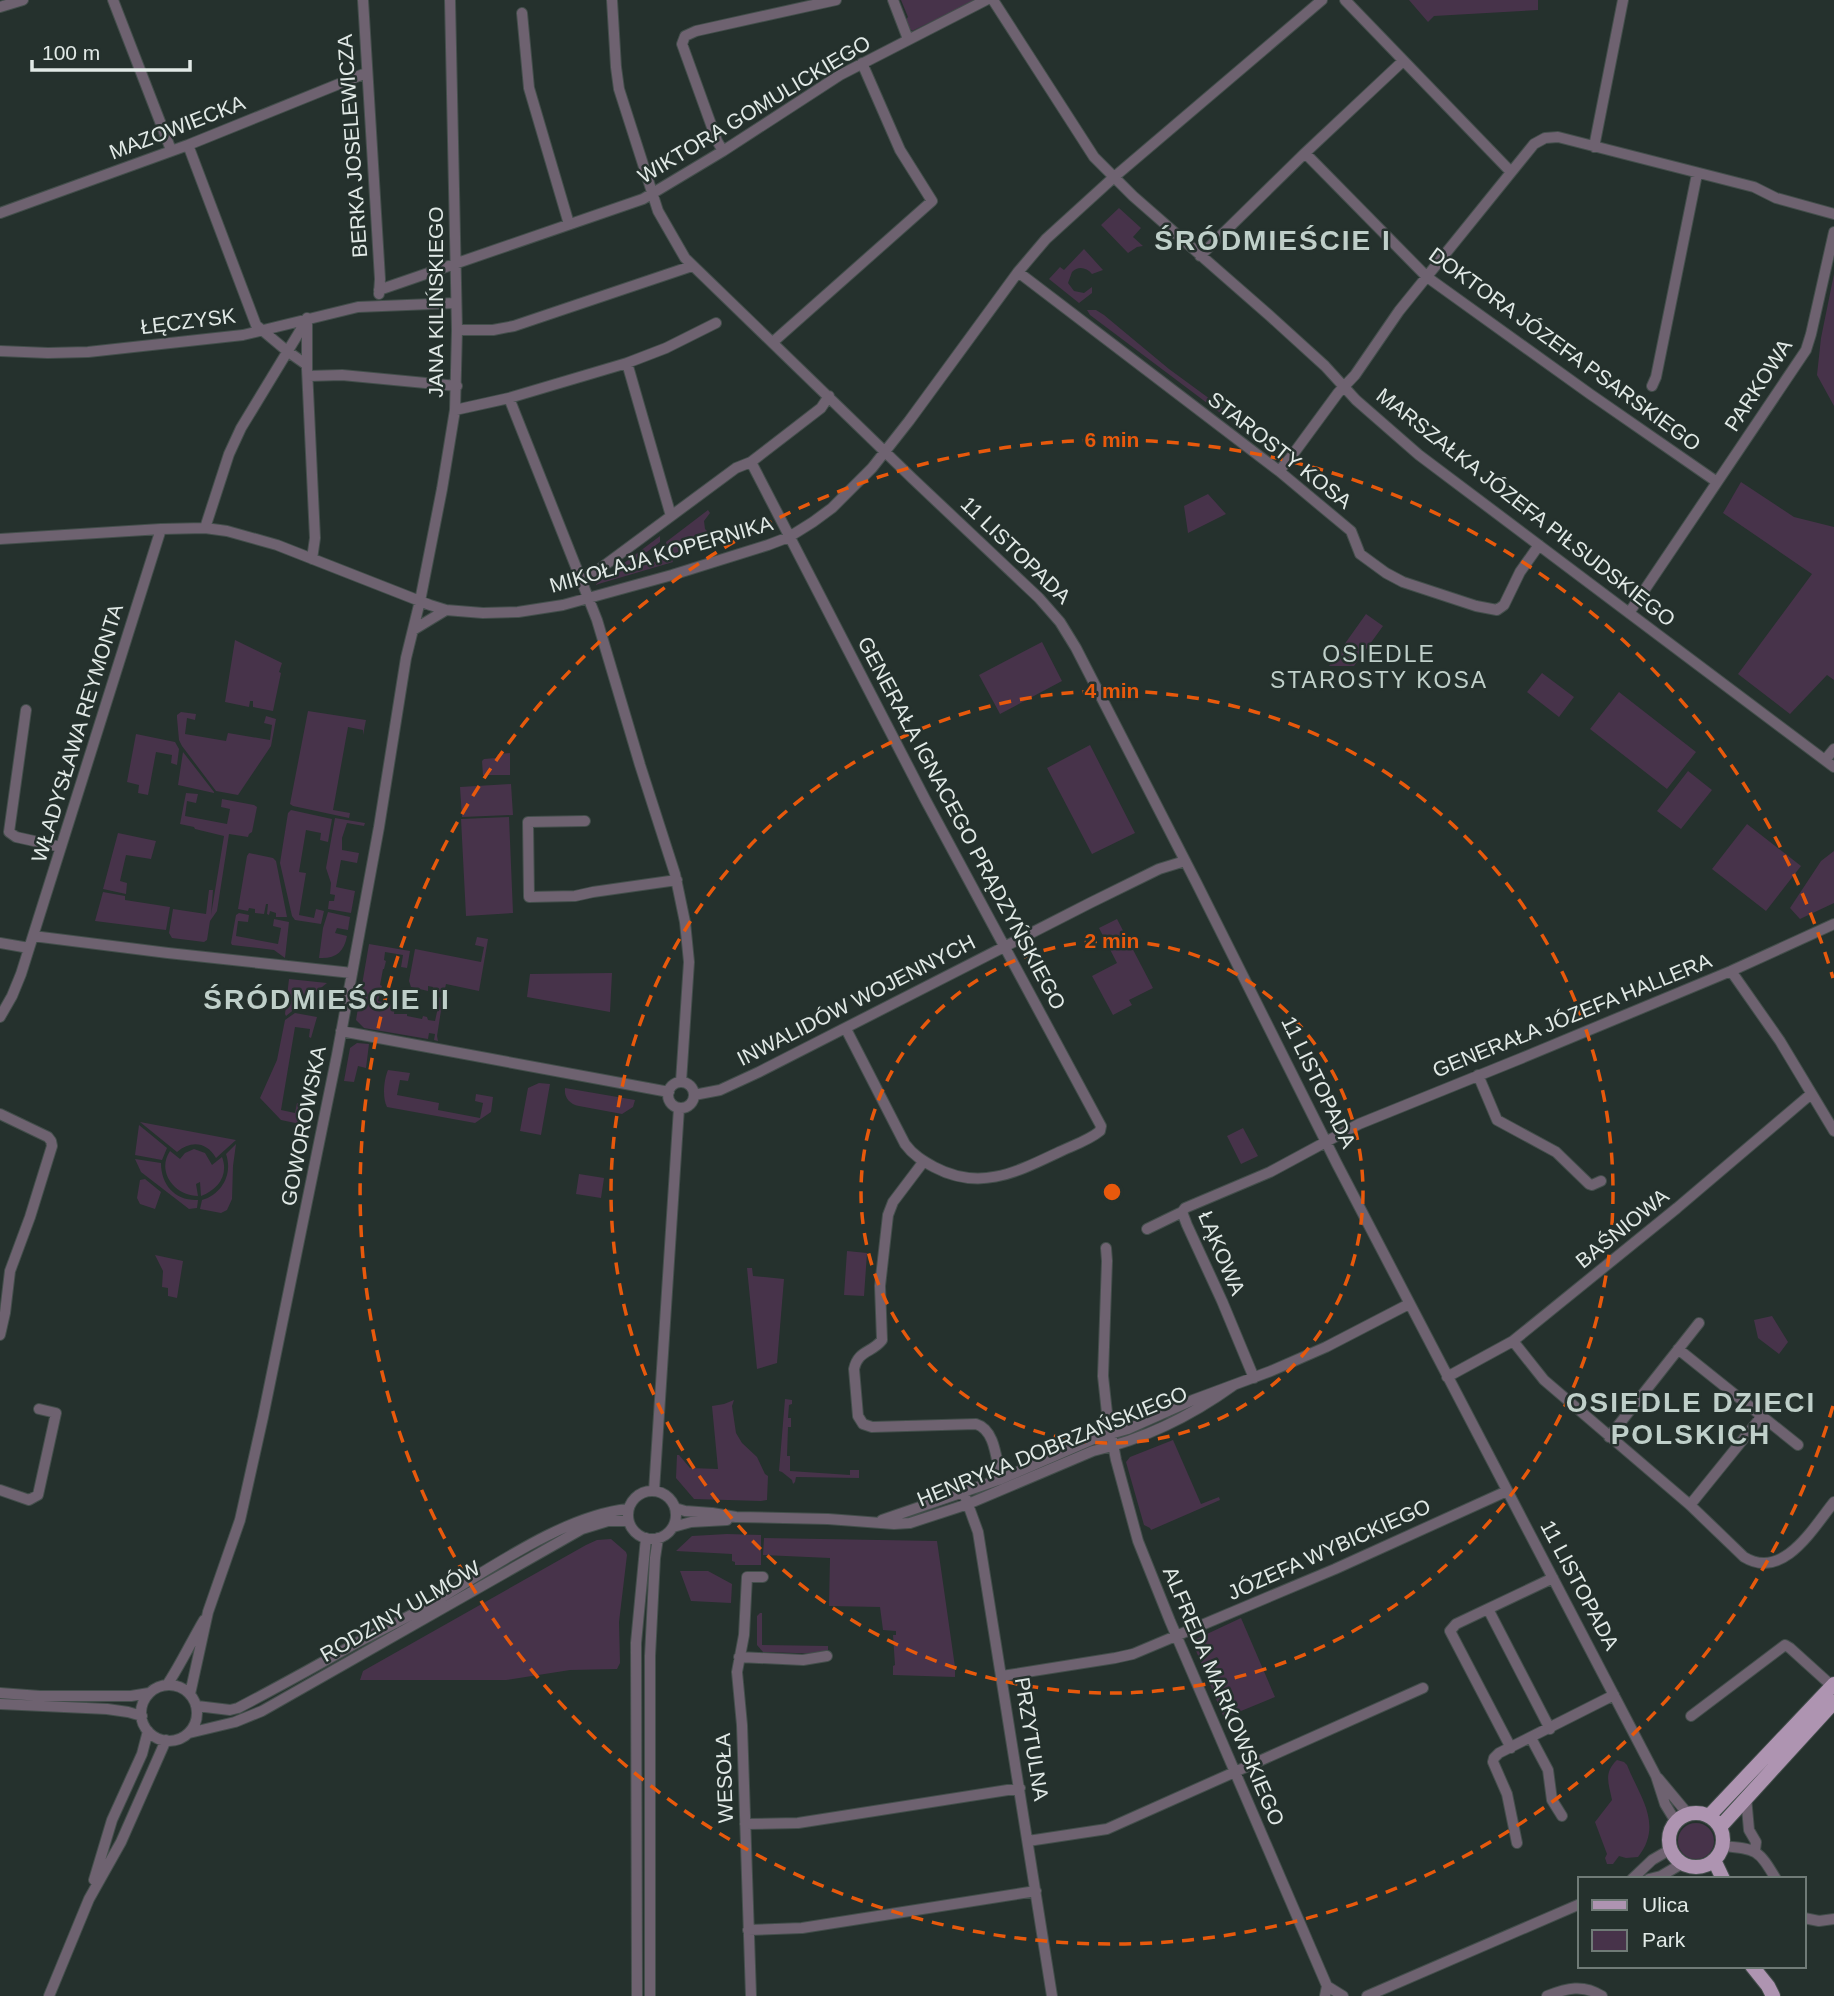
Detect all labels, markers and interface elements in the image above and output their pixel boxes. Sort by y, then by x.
scale bar [32,28,189,72]
street label: WIKTORA GOMULICKIEGO [634,30,874,188]
street label: BERKA JOSELEWICZA [333,33,371,259]
text: 100 m [42,41,100,64]
street label: MAZOWIECKA [106,91,248,163]
street label: JANA KILIŃSKIEGO [424,206,447,398]
district label: ŚRÓDMIEŚCIE I [1154,225,1392,256]
street label: DOKTORA JÓZEFA PSARSKIEGO [1425,243,1705,455]
street label: ŁĘCZYSK [139,304,237,338]
street label: PARKOWA [1720,335,1796,435]
street label: MARSZAŁKA JÓZEFA PIŁSUDSKIEGO [1372,383,1680,631]
street label: STAROSTY KOSA [1204,387,1356,513]
text: 6 min [1085,428,1139,451]
street label: 11 LISTOPADA [956,492,1076,608]
street label: MIKOŁAJA KOPERNIKA [547,511,775,597]
street label: WŁADYSŁAWA REYMONTA [27,601,127,865]
street label: GENERAŁA IGNACEGO PRĄDZYŃSKIEGO [854,633,1070,1013]
district label: OSIEDLE STAROSTY KOSA [1270,641,1488,693]
text: 4 min [1085,679,1139,702]
text: 2 min [1085,929,1139,952]
street label: INWALIDÓW WOJENNYCH [733,930,979,1070]
street label: GENERAŁA JÓZEFA HALLERA [1429,948,1715,1082]
district label: ŚRÓDMIEŚCIE II [203,984,451,1015]
street label: 11 LISTOPADA [1277,1012,1361,1152]
street label: GOWOROWSKA [276,1044,330,1208]
centre of rings [1100,1180,1124,1204]
street label: BAŚNIOWA [1571,1184,1673,1272]
street label: ŁĄKOWA [1194,1208,1250,1298]
street label: HENRYKA DOBRZAŃSKIEGO [914,1381,1190,1511]
district label: OSIEDLE DZIECI POLSKICH [1566,1387,1816,1450]
street label: JÓZEFA WYBICKIEGO [1224,1494,1434,1604]
street label: 11 LISTOPADA [1536,1516,1624,1654]
street label: RODZINY ULMÓW [316,1556,484,1666]
street label: ALFREDA MARKOWSKIEGO [1159,1563,1289,1829]
street label: PRZYTULNA [1011,1676,1053,1802]
street label: WESOŁA [711,1733,737,1823]
legend [1578,1877,1806,1968]
text: Ulica [1642,1893,1689,1916]
text: Park [1642,1928,1686,1951]

